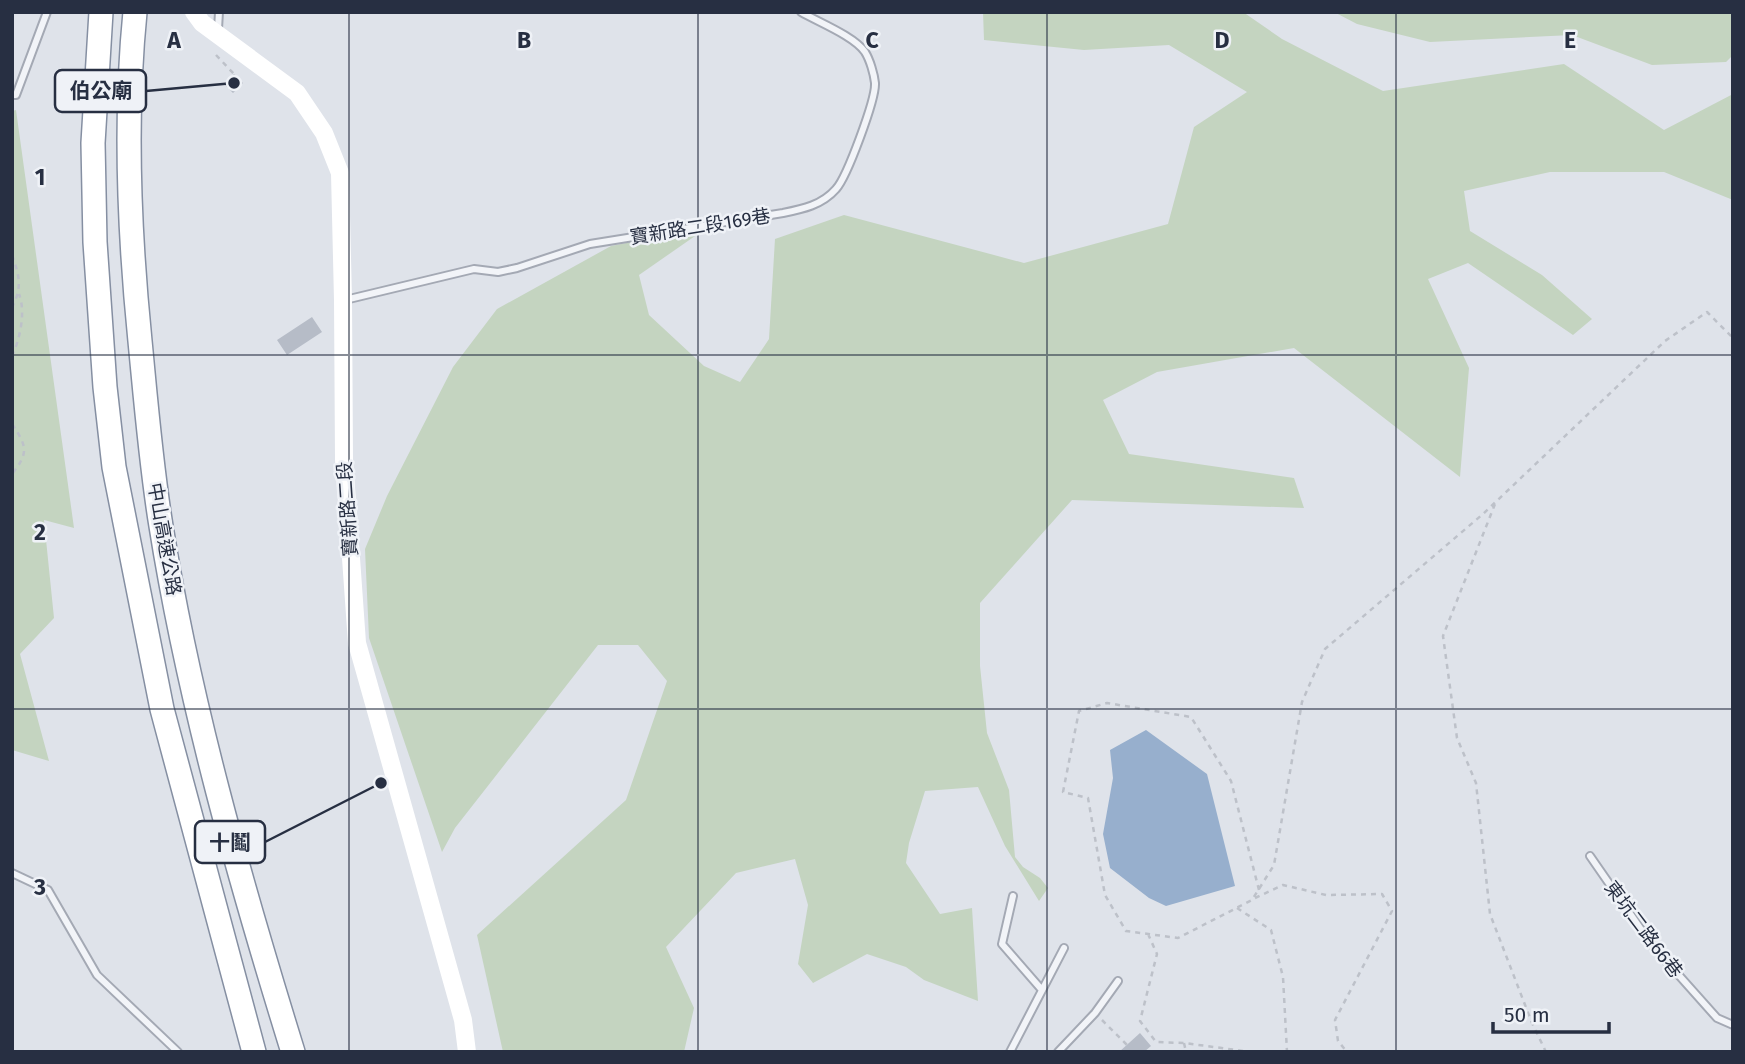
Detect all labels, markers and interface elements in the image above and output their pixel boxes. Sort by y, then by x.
text: A [166,26,181,54]
text: B [517,26,531,54]
text: C [865,26,879,54]
text: D [1215,26,1230,54]
text: E [1564,26,1576,54]
callout: 伯公廟 [55,70,146,112]
text: 伯公廟 [70,78,133,104]
text: 1 [35,163,45,191]
street label: 寶新路二段169巷 [628,204,772,249]
street label: 寶新路二段 [333,461,362,557]
street label: 中山高速公路 [143,481,186,597]
text: 2 [34,518,46,546]
callout: 十鬮 [195,821,265,863]
text: 十鬮 [209,830,251,856]
text: 3 [33,873,46,901]
street label: 東坑二路66巷 [1600,876,1687,982]
scale bar [1493,990,1608,1034]
text: 50 m [1504,1002,1550,1028]

